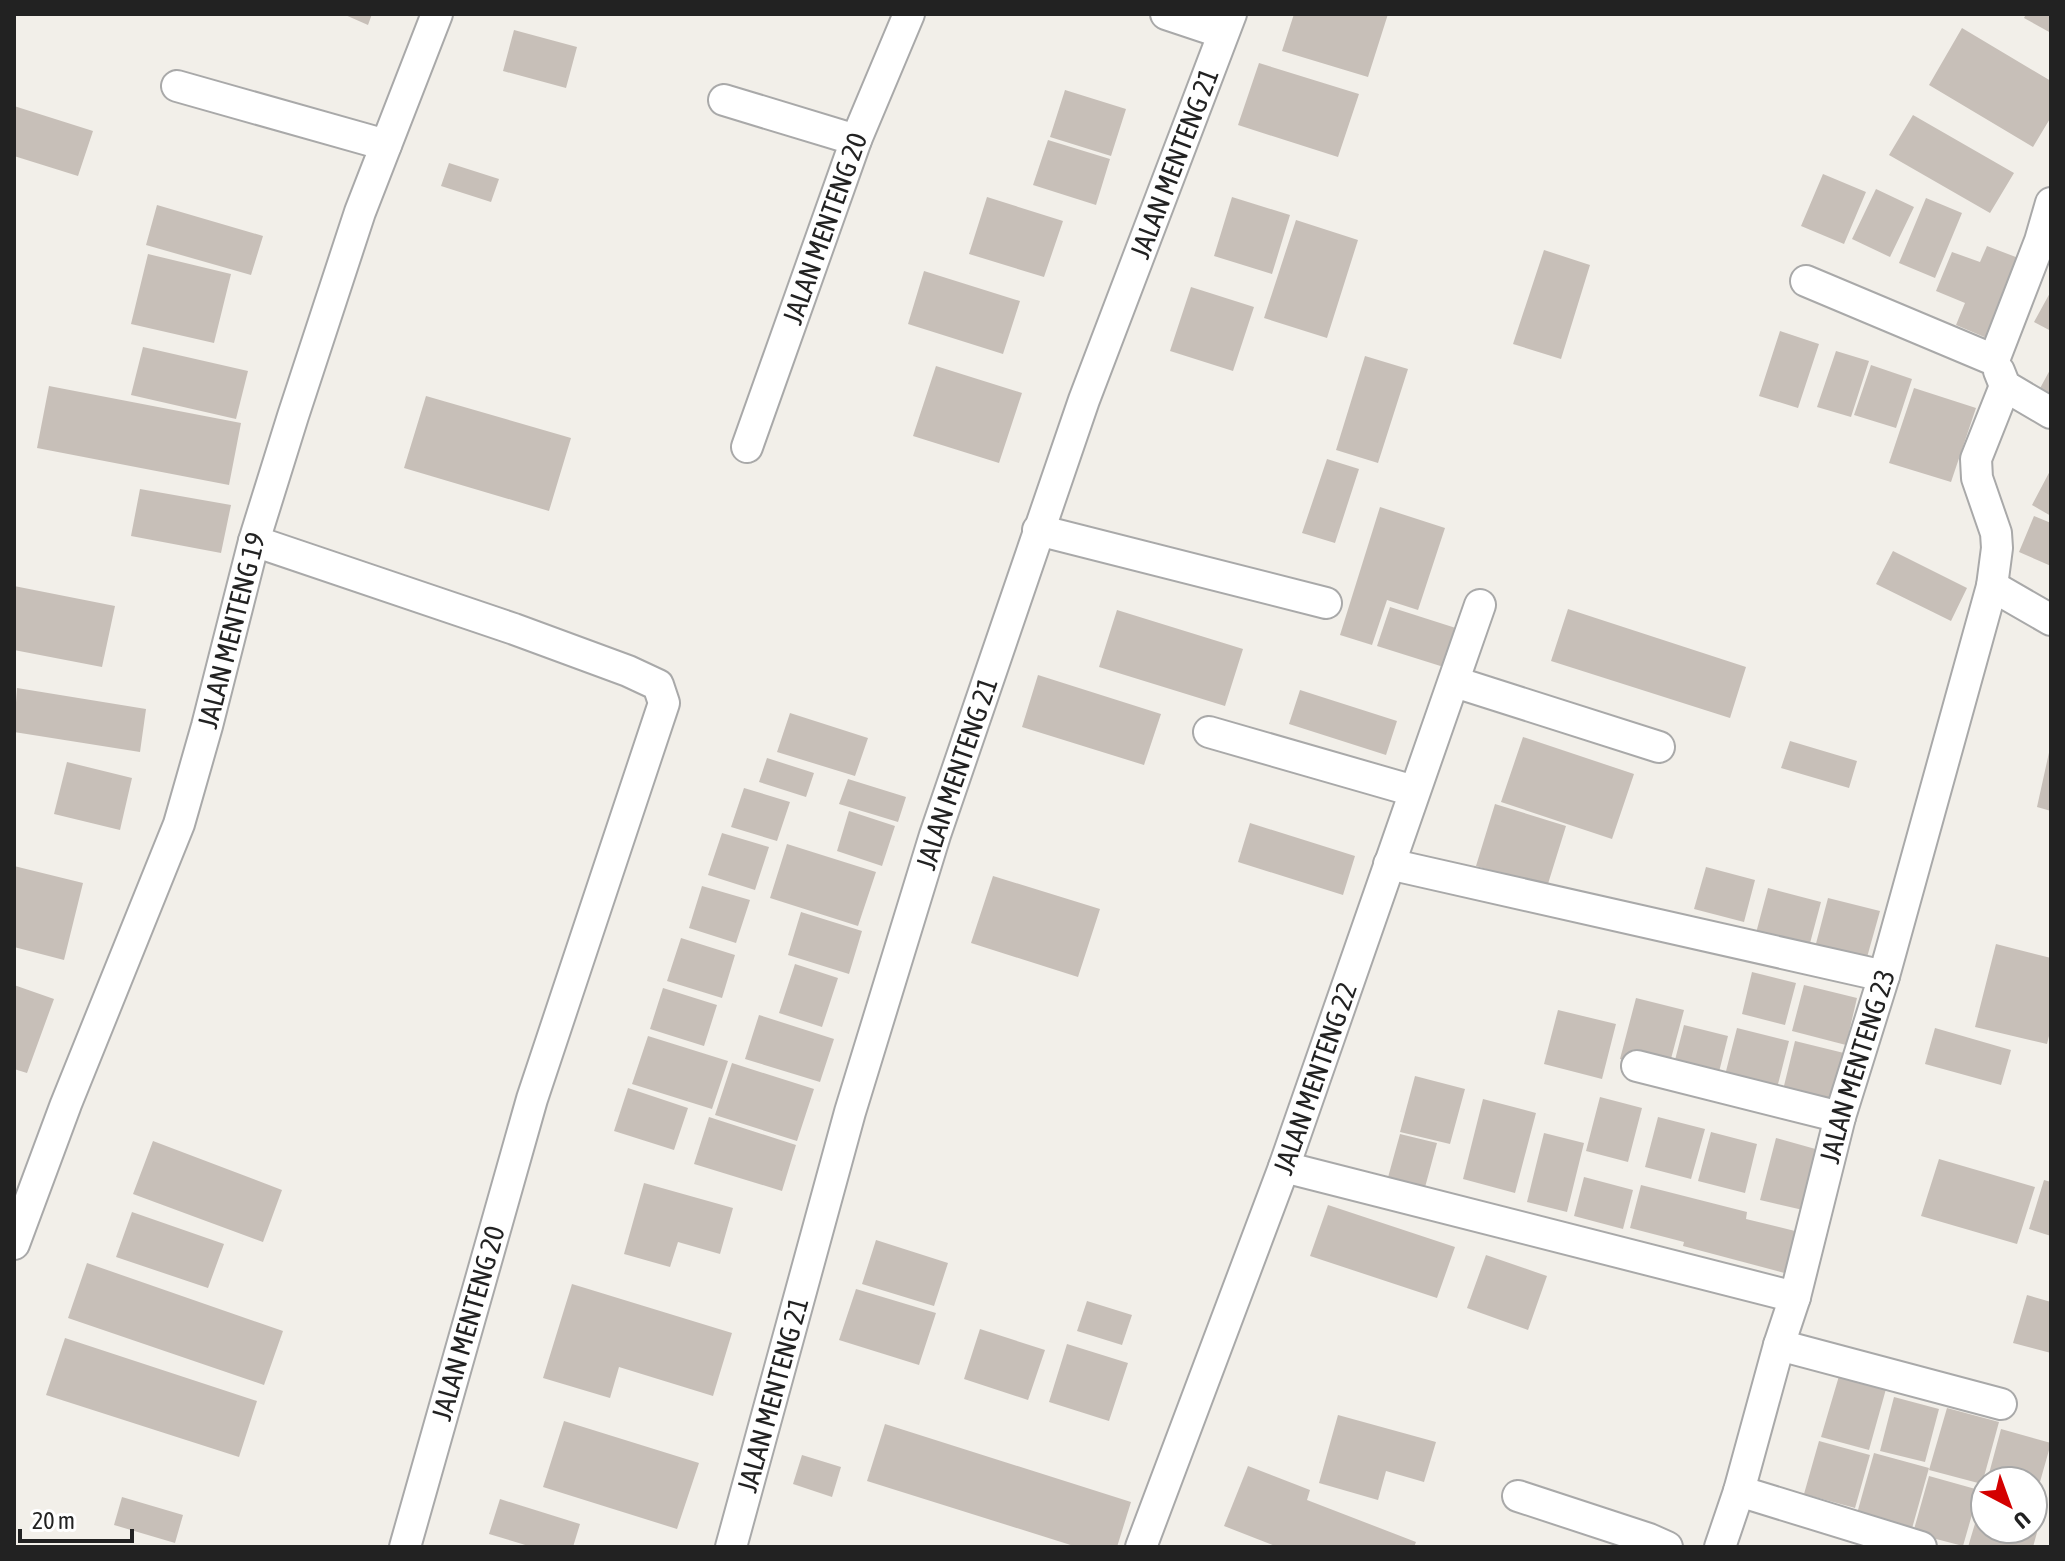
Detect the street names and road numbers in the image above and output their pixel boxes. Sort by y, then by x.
street label: JALAN MENTENG 21 [1124,64,1225,263]
street label: JALAN MENTENG 20 [776,128,873,328]
street label: JALAN MENTENG 19 [191,528,272,731]
street label: JALAN MENTENG 21 [909,673,1004,873]
street label: JALAN MENTENG 23 [1813,966,1901,1166]
street label: JALAN MENTENG 22 [1267,978,1363,1179]
street label: JALAN MENTENG 20 [425,1222,511,1424]
street label: JALAN MENTENG 21 [731,1294,815,1496]

